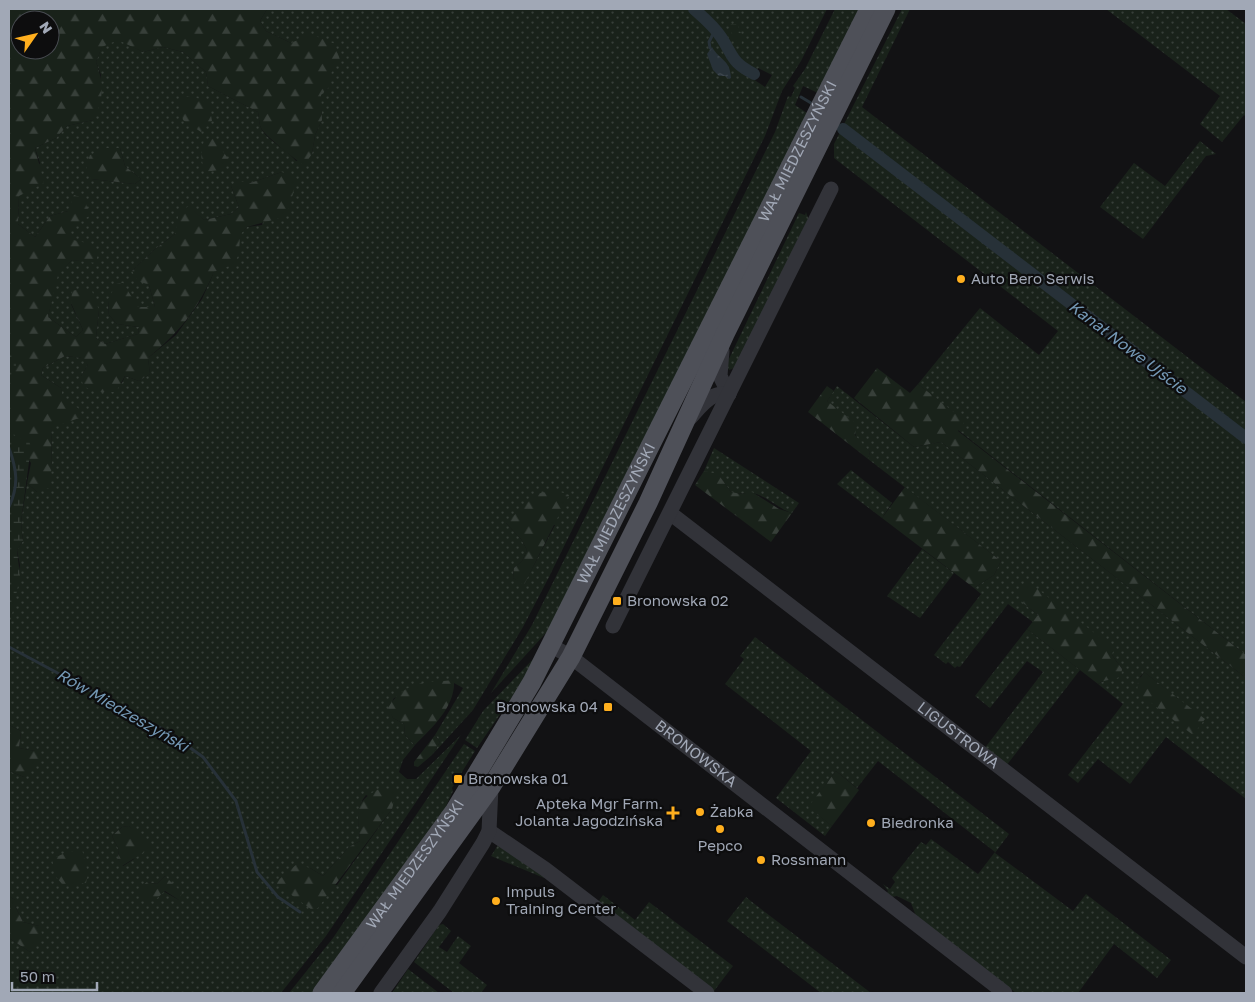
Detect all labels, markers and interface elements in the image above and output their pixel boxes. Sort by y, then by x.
north arrow [10,10,60,60]
text: N [36,18,56,37]
street label: WAŁ MIEDZESZYŃSKI [754,77,840,225]
place label: Auto Bero Serwis [971,269,1094,287]
marker: Auto Bero Serwis [955,273,967,285]
water label: Kanał Nowe Ujście [1065,296,1192,399]
street label: WAŁ MIEDZESZYŃSKI [573,439,658,587]
place label: Bronowska 02 [627,591,728,609]
marker: Bronowska 02 [611,595,623,607]
water label: Rów Miedzeszyński [53,664,194,757]
place label: Bronowska 04 [496,697,598,715]
street label: LIGUSTROWA [914,697,1003,772]
marker: Bronowska 04 [602,701,614,713]
street label: BRONOWSKA [652,716,741,790]
place label: Bronowska 01 [468,769,568,787]
marker: Bronowska 01 [452,773,464,785]
place label: Apteka Mgr Farm. Jolanta Jagodzińska [515,794,663,829]
street label: WAŁ MIEDZESZYŃSKI [362,796,467,932]
place label: Żabka [710,802,754,820]
marker: Żabka [694,806,706,818]
marker: Apteka Mgr Farm. Jolanta Jagodzińska [667,807,679,819]
place label: Biedronka [881,813,954,831]
marker: Biedronka [865,817,877,829]
marker: Pepco [714,823,726,835]
place label: Pepco [698,836,742,854]
place label: Rossmann [771,850,846,868]
marker: Rossmann [755,854,767,866]
place label: Impuls Training Center [506,882,616,917]
marker: Impuls Training Center [490,895,502,907]
scale bar [12,960,98,992]
text: 50 m [20,967,55,985]

